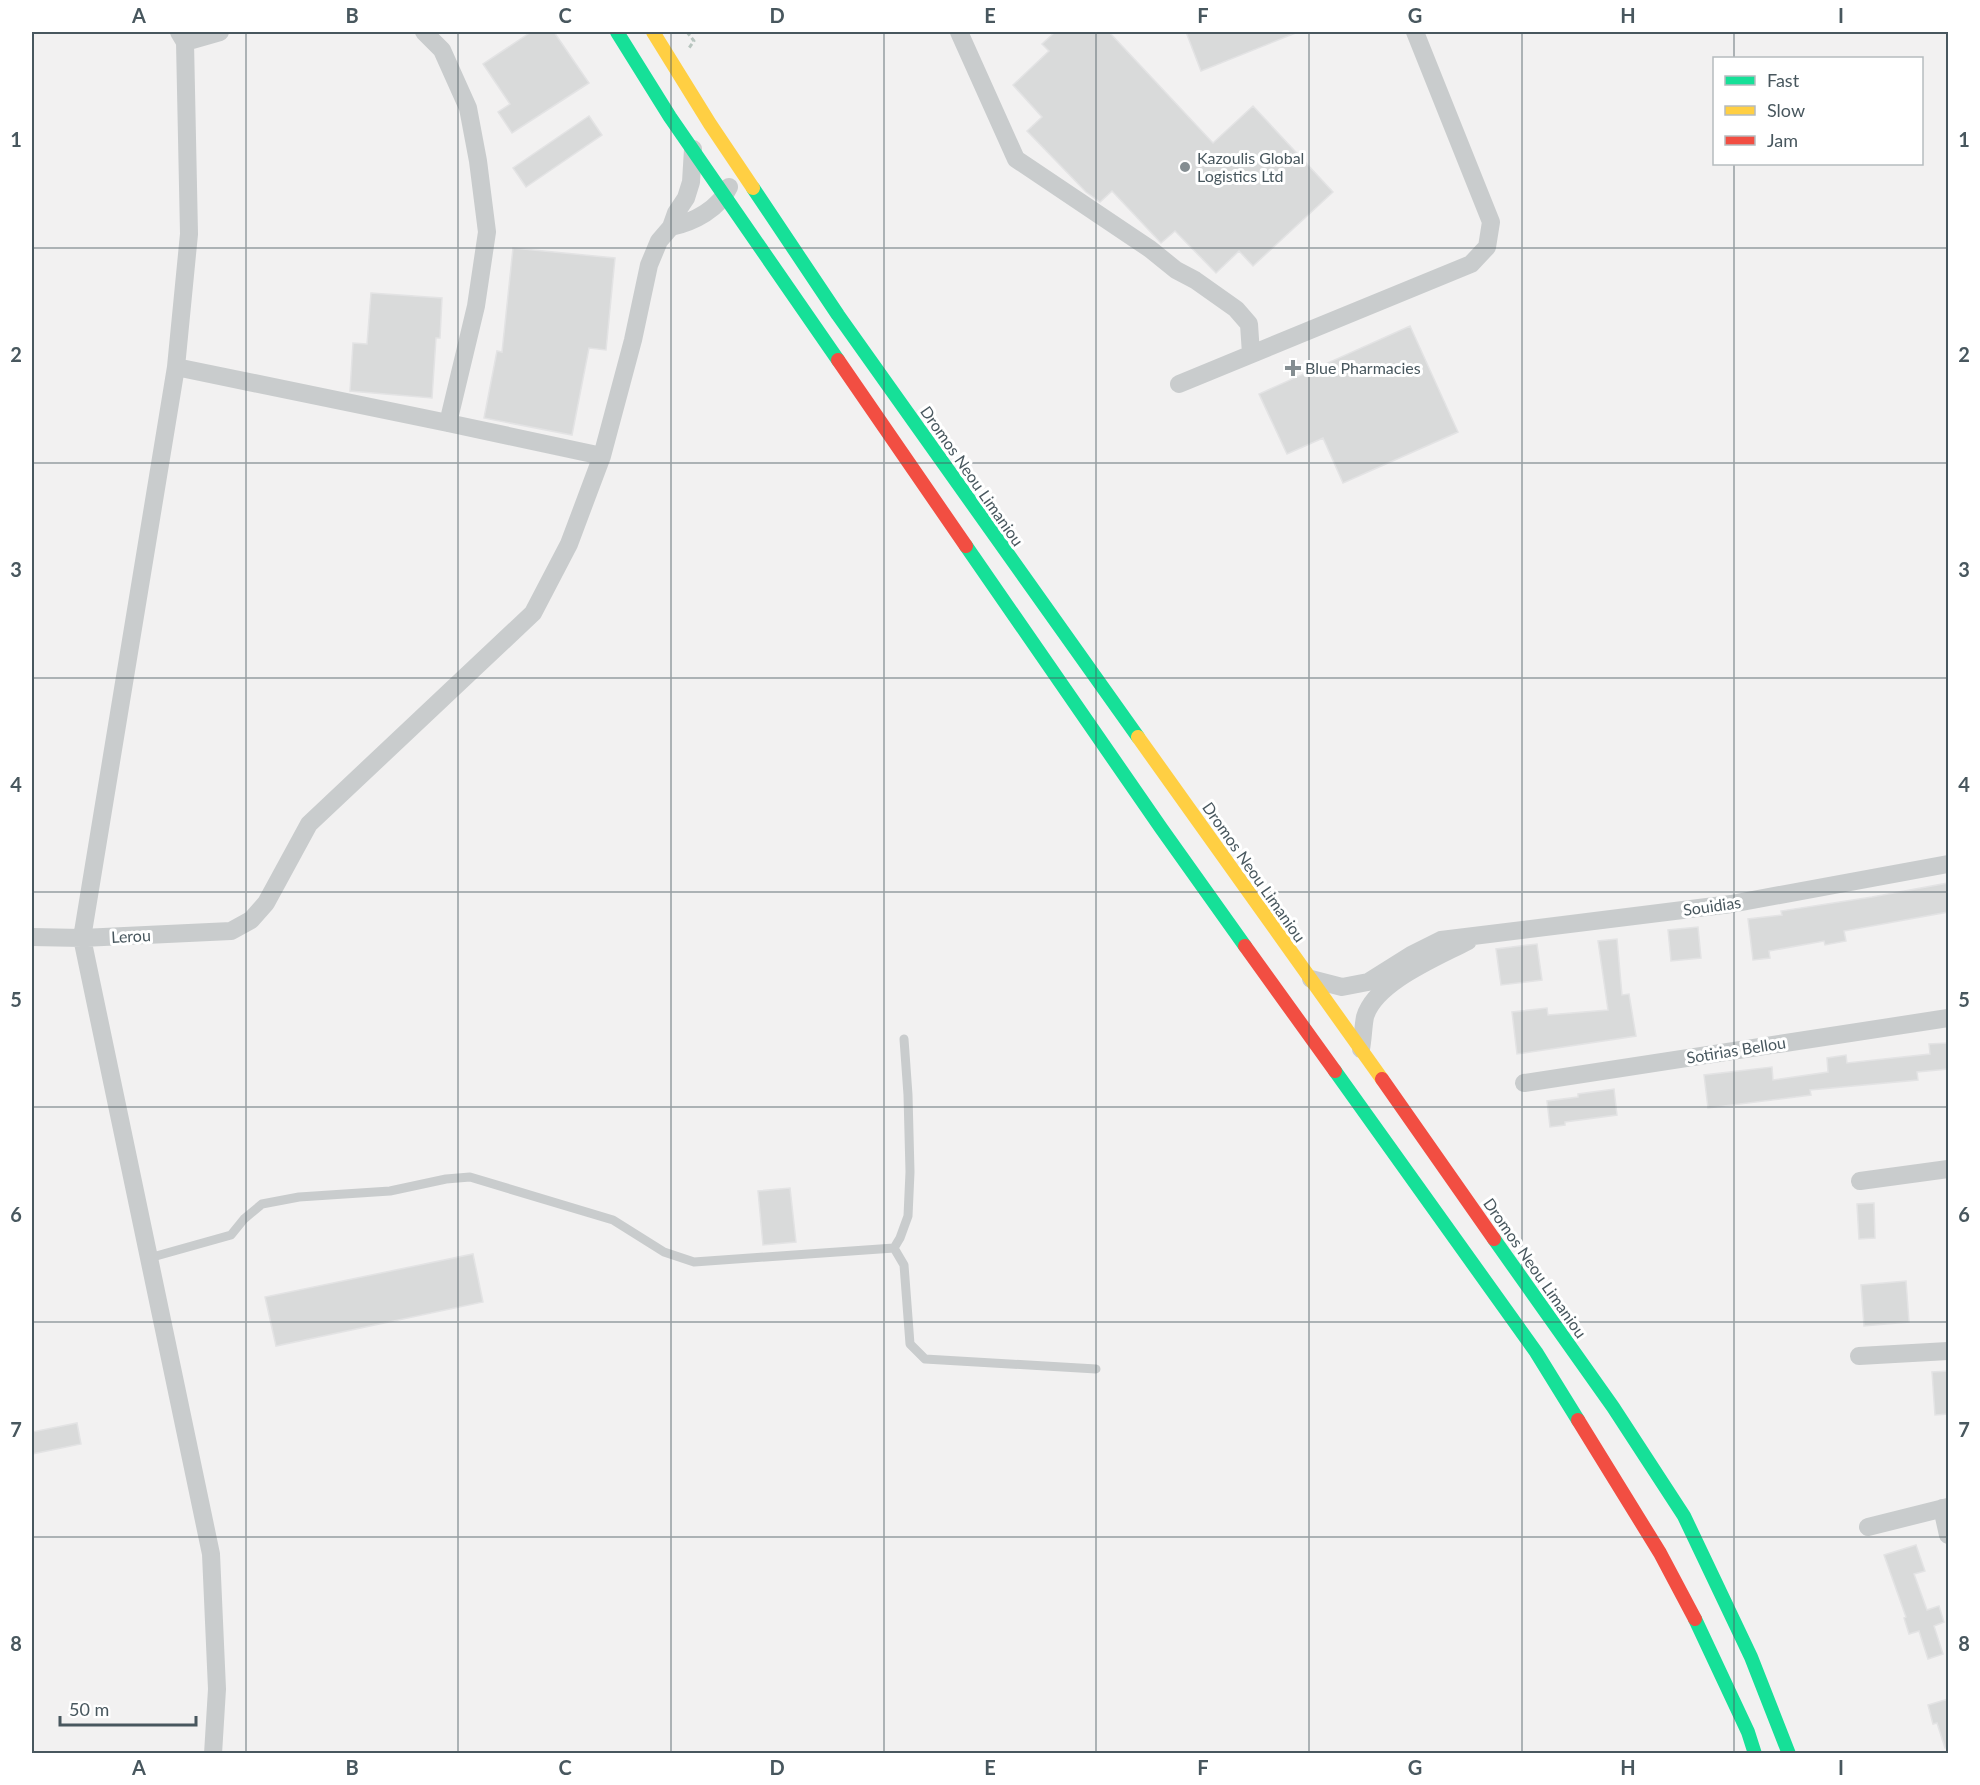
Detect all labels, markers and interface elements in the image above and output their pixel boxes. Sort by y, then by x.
text: A [131,3,146,27]
text: B [345,3,359,27]
text: C [558,3,572,27]
text: D [769,3,785,27]
text: E [984,3,996,27]
text: F [1197,3,1209,27]
text: G [1408,3,1422,27]
text: H [1620,3,1636,27]
text: I [1838,3,1844,27]
legend [1713,57,1923,165]
text: Fast [1767,69,1800,91]
text: Slow [1767,99,1805,121]
text: 1 [10,127,22,151]
text: 1 [1958,127,1970,151]
text: Jam [1767,129,1798,151]
place label: Kazoulis Global Logistics Ltd [1197,148,1304,185]
marker: Kazoulis Global Logistics Ltd [1178,160,1192,174]
text: 2 [10,342,22,366]
text: 2 [1958,342,1970,366]
place label: Blue Pharmacies [1305,358,1421,377]
marker: Blue Pharmacies [1286,361,1300,375]
street label: Dromos Neou Limaniou [917,402,1028,549]
text: 3 [10,557,22,581]
text: 3 [1958,557,1970,581]
text: 4 [10,772,22,796]
text: 4 [1958,772,1970,796]
street label: Dromos Neou Limaniou [1199,798,1310,945]
street label: Souidias [1682,892,1742,919]
street label: Lerou [111,925,151,946]
text: 5 [10,987,22,1011]
text: 5 [1958,987,1970,1011]
street label: Sotirias Bellou [1685,1032,1787,1067]
street label: Dromos Neou Limaniou [1480,1194,1591,1341]
text: 6 [10,1202,22,1226]
text: 6 [1958,1202,1970,1226]
text: 7 [10,1417,22,1441]
text: 7 [1958,1417,1970,1441]
text: 8 [10,1631,22,1655]
text: 8 [1958,1631,1970,1655]
scale bar [60,1689,196,1727]
text: 50 m [69,1698,109,1720]
text: A [131,1755,146,1779]
text: B [345,1755,359,1779]
text: C [558,1755,572,1779]
text: D [769,1755,785,1779]
text: E [984,1755,996,1779]
text: F [1197,1755,1209,1779]
text: G [1408,1755,1422,1779]
text: H [1620,1755,1636,1779]
text: I [1838,1755,1844,1779]

